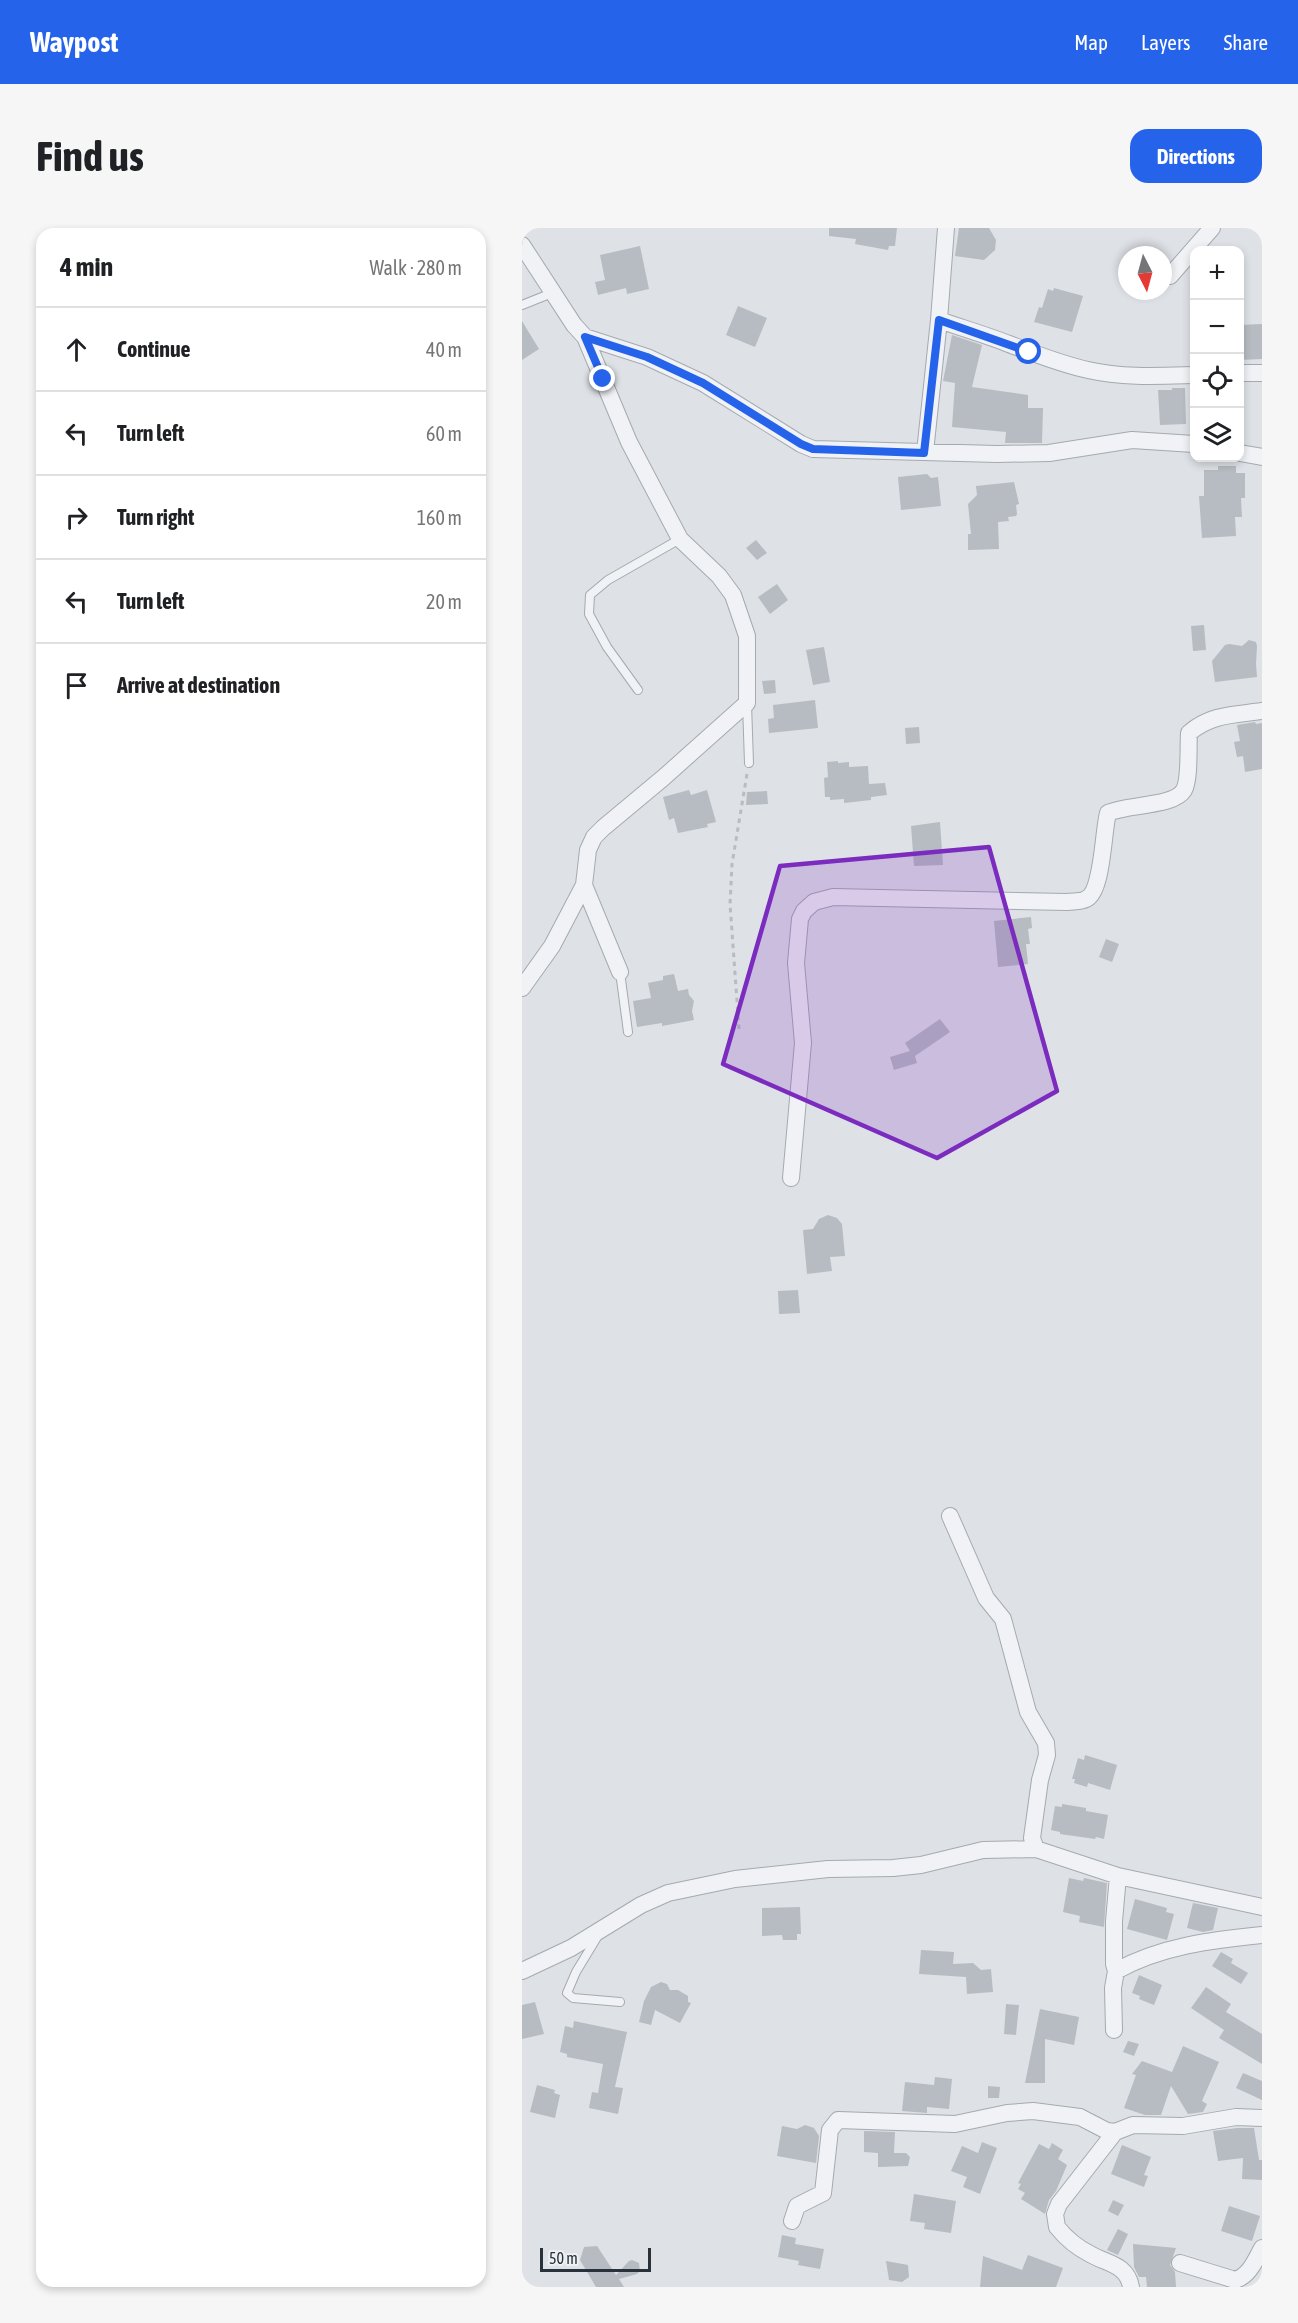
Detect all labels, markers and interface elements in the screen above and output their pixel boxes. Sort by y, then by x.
text: Waypost [30,26,118,58]
text: Map [1074,30,1108,54]
text: Layers [1141,30,1191,54]
text: Share [1224,30,1268,54]
button: Directions [1130,129,1262,183]
text: Find us [36,132,144,180]
north arrow [1118,246,1172,300]
map controls [1190,246,1244,462]
button: + [1190,246,1244,300]
text: 4 min [60,252,113,282]
text: Walk · 280 m [370,256,462,279]
button: − [1190,300,1244,354]
icon: ahead [60,333,93,366]
text: Continue [117,336,191,362]
text: 40 m [426,338,462,361]
route start [1015,338,1041,364]
button: locate [1190,354,1244,408]
route end [589,365,615,391]
button: layers [1190,408,1244,462]
icon: left [60,417,93,450]
text: Turn left [117,420,184,446]
text: 60 m [426,422,462,445]
icon: right [60,501,93,534]
text: Turn right [117,504,194,530]
text: 160 m [417,506,462,529]
icon: left [60,585,93,618]
text: Turn left [117,588,184,614]
text: 20 m [426,590,462,613]
icon: arrive [60,669,93,702]
text: Arrive at destination [117,672,280,698]
scale bar [540,2245,651,2272]
text: 50 m [549,2249,578,2267]

